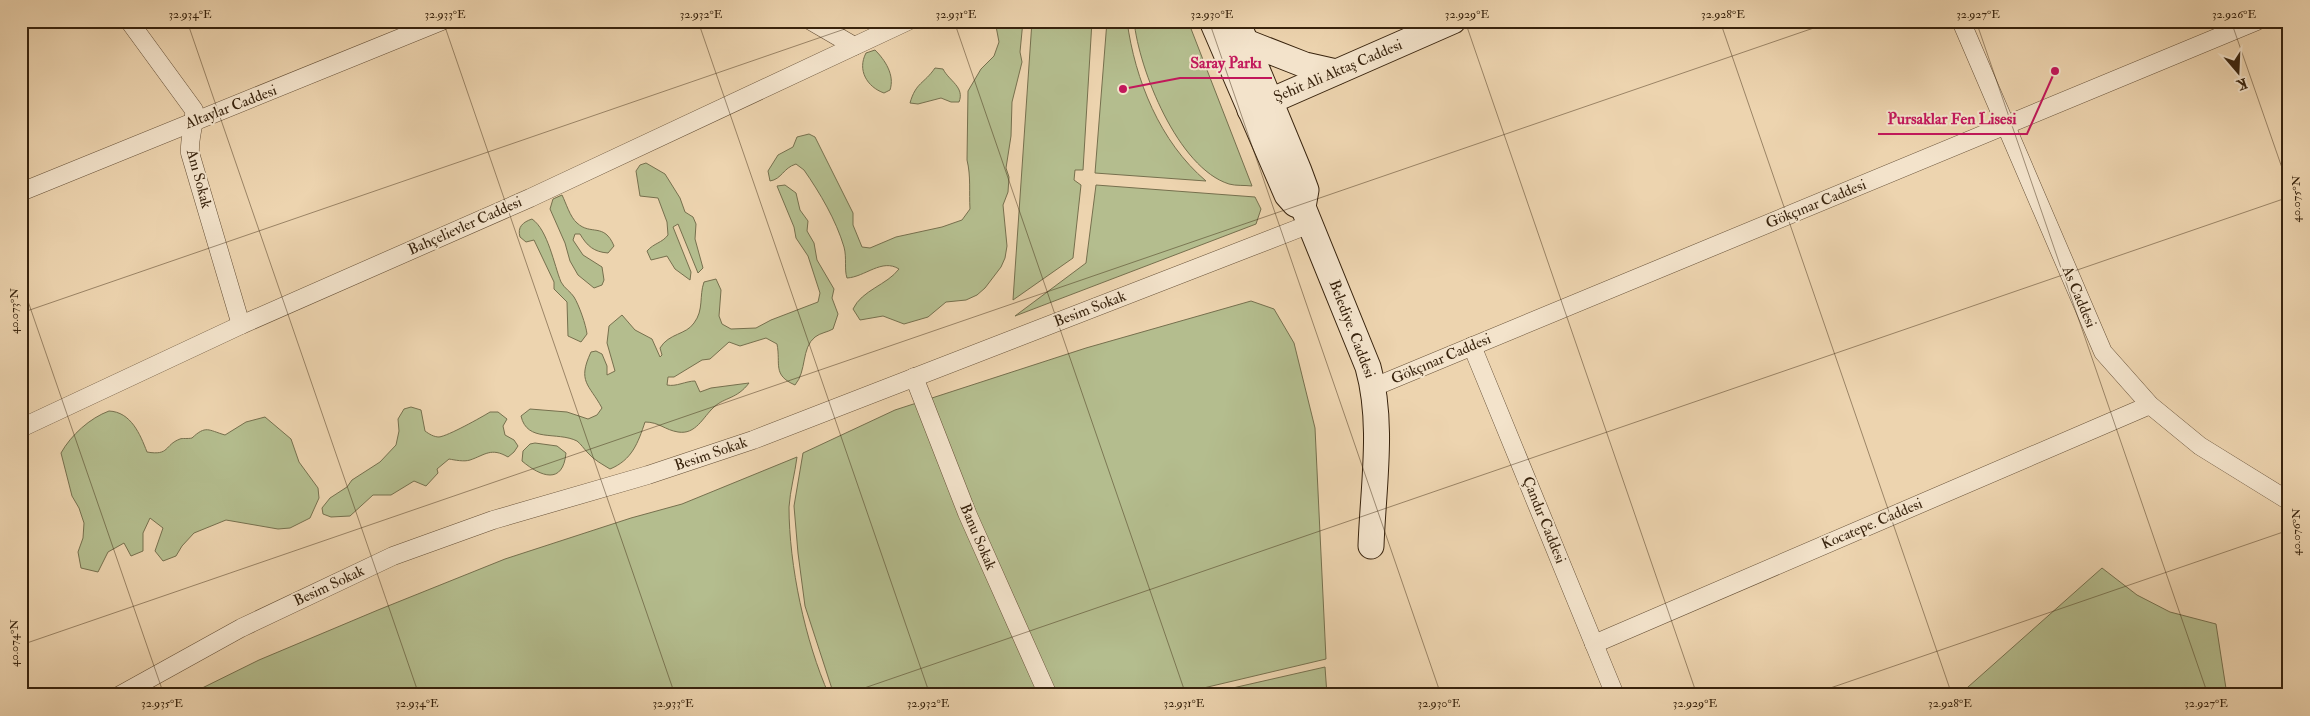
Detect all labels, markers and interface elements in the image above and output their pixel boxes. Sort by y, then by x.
text: 32.934°E [168,7,212,22]
text: 32.933°E [424,7,466,22]
text: 32.932°E [680,7,723,22]
text: 32.931°E [936,7,977,22]
text: 32.930°E [1191,7,1234,22]
text: 32.929°E [1445,7,1489,22]
text: 32.928°E [1701,7,1745,22]
text: 32.927°E [1956,7,2000,22]
text: 32.926°E [2212,7,2256,22]
street label: Şehit Ali Aktaş Caddesi [1271,35,1405,107]
callout: Saray Parkı [1180,47,1272,78]
north arrow [2212,48,2262,98]
text: Saray Parkı [1190,53,1263,74]
text: K [2234,74,2249,94]
street label: Altaylar Caddesi [182,81,280,134]
callout: Pursaklar Fen Lisesi [1878,103,2027,134]
text: Pursaklar Fen Lisesi [1887,109,2017,129]
street label: Anı Sokak [182,146,216,211]
street label: Gökçınar Caddesi [1763,175,1869,233]
text: 40.075°N [2289,175,2304,222]
street label: Bahçelievler Caddesi [405,192,525,260]
street label: As Caddesi [2057,262,2100,331]
street label: Belediye. Caddesi [1325,277,1379,381]
street label: Besim Sokak [1051,287,1129,331]
text: 40.073°N [7,288,22,334]
street label: Gökçınar Caddesi [1388,329,1494,389]
street label: Besim Sokak [672,433,750,475]
street label: Çandır Caddesi [1518,474,1570,566]
street label: Kocatepe. Caddesi [1819,494,1926,555]
street label: Banu Sokak [955,501,1001,573]
text: 40.076°N [2289,508,2304,556]
street label: Besim Sokak [291,561,367,611]
text: 40.074°N [7,619,22,667]
text: 32.935°E [141,696,183,711]
text: 32.934°E [395,696,439,711]
text: 32.933°E [652,696,694,711]
text: 32.932°E [907,696,950,711]
text: 32.931°E [1164,696,1205,711]
text: 32.930°E [1418,696,1461,711]
text: 32.929°E [1673,696,1717,711]
text: 32.928°E [1928,696,1972,711]
text: 32.927°E [2184,696,2228,711]

